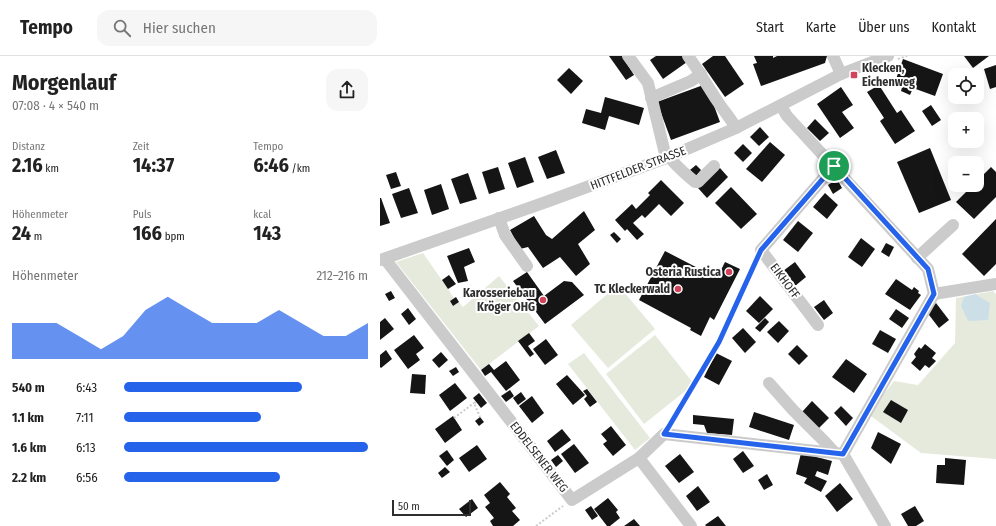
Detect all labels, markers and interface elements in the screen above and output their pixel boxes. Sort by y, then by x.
search box [97,10,377,46]
text: Tempo [20,16,73,39]
icon: search [111,17,133,39]
text: Hier suchen [143,19,216,37]
text: Start [756,19,784,36]
text: Karte [806,19,836,36]
text: Über uns [858,19,910,36]
text: Kontakt [932,19,976,36]
place label: Klecken, Eichenweg [862,61,915,89]
map controls [948,68,984,192]
button: locate [948,68,984,104]
text: Morgenlauf [12,69,116,96]
button: share [326,69,368,111]
marker: Klecken, Eichenweg [849,70,859,80]
text: 07:08 · 4 × 540 m [12,98,99,113]
button: + [948,112,984,148]
text: Distanz [12,140,45,153]
text: Zeit [133,140,149,153]
text: Tempo [253,140,283,153]
street label: HITTFELDER STRASSE [588,143,688,193]
pin [817,149,851,183]
text: 2.16 [12,153,43,177]
text: 14:37 [133,153,174,177]
text: 6:46 [253,153,289,177]
icon: arrive [823,155,845,177]
button: − [948,156,984,192]
text: km [43,162,59,175]
text: /km [289,162,310,175]
text: Höhenmeter [12,208,68,221]
text: Puls [133,208,152,221]
text: kcal [253,208,271,221]
text: 24 [12,221,31,245]
text: 166 [133,221,162,245]
text: 143 [253,221,281,245]
text: m [31,230,42,243]
text: bpm [162,230,185,243]
street label: EIKHOFF [767,261,803,302]
place label: Osteria Rustica [645,265,721,279]
marker: Osteria Rustica [724,267,734,277]
text: Höhenmeter [12,268,78,283]
text: 212–216 m [316,268,368,283]
place label: TC Kleckerwald [594,282,670,296]
marker: TC Kleckerwald [673,284,683,294]
place label: Karosseriebau Kröger OHG [463,286,535,314]
marker: Karosseriebau Kröger OHG [538,295,548,305]
text: 540 m [12,380,45,395]
text: 6:43 [76,380,97,395]
text: 1.1 km [12,410,44,425]
text: 7:11 [76,410,93,425]
street label: EDDELSENER WEG [507,419,571,495]
text: 1.6 km [12,440,46,455]
text: 6:13 [76,440,96,455]
text: 2.2 km [12,470,46,485]
text: 6:56 [76,470,98,485]
scale bar [392,498,471,517]
text: 50 m [398,500,420,513]

